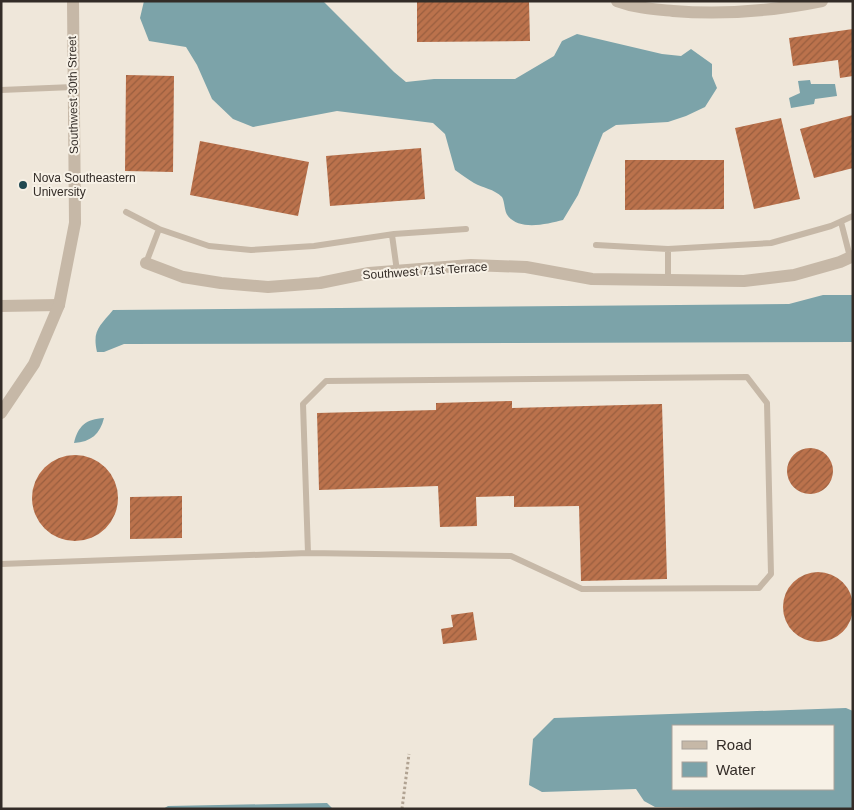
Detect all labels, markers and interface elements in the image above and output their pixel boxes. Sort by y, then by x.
street label: Southwest 30th Street [65,35,81,154]
place label: Nova Southeastern University [33,171,136,199]
marker: Nova Southeastern University [17,179,29,191]
street label: Southwest 71st Terrace [362,260,488,282]
legend [672,725,834,790]
text: Road [716,736,752,753]
text: Water [716,761,755,778]

